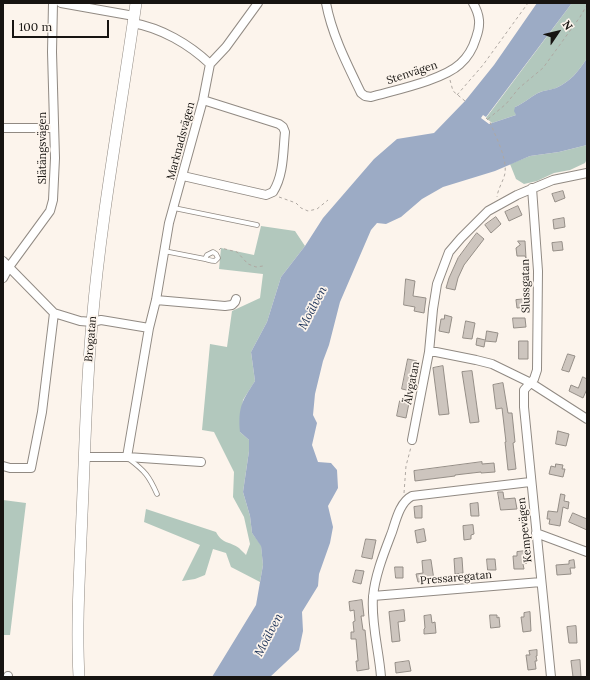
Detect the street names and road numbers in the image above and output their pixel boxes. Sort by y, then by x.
street label: Stenvägen [385,59,439,87]
street label: Marknadsvägen [164,101,198,181]
street label: Slätängsvägen [36,112,50,184]
street label: Slussgatan [519,259,533,313]
street label: Brogatan [82,315,100,363]
street label: Älvgatan [401,360,423,406]
street label: Kempevägen [515,497,535,563]
street label: Pressaregatan [420,568,492,588]

